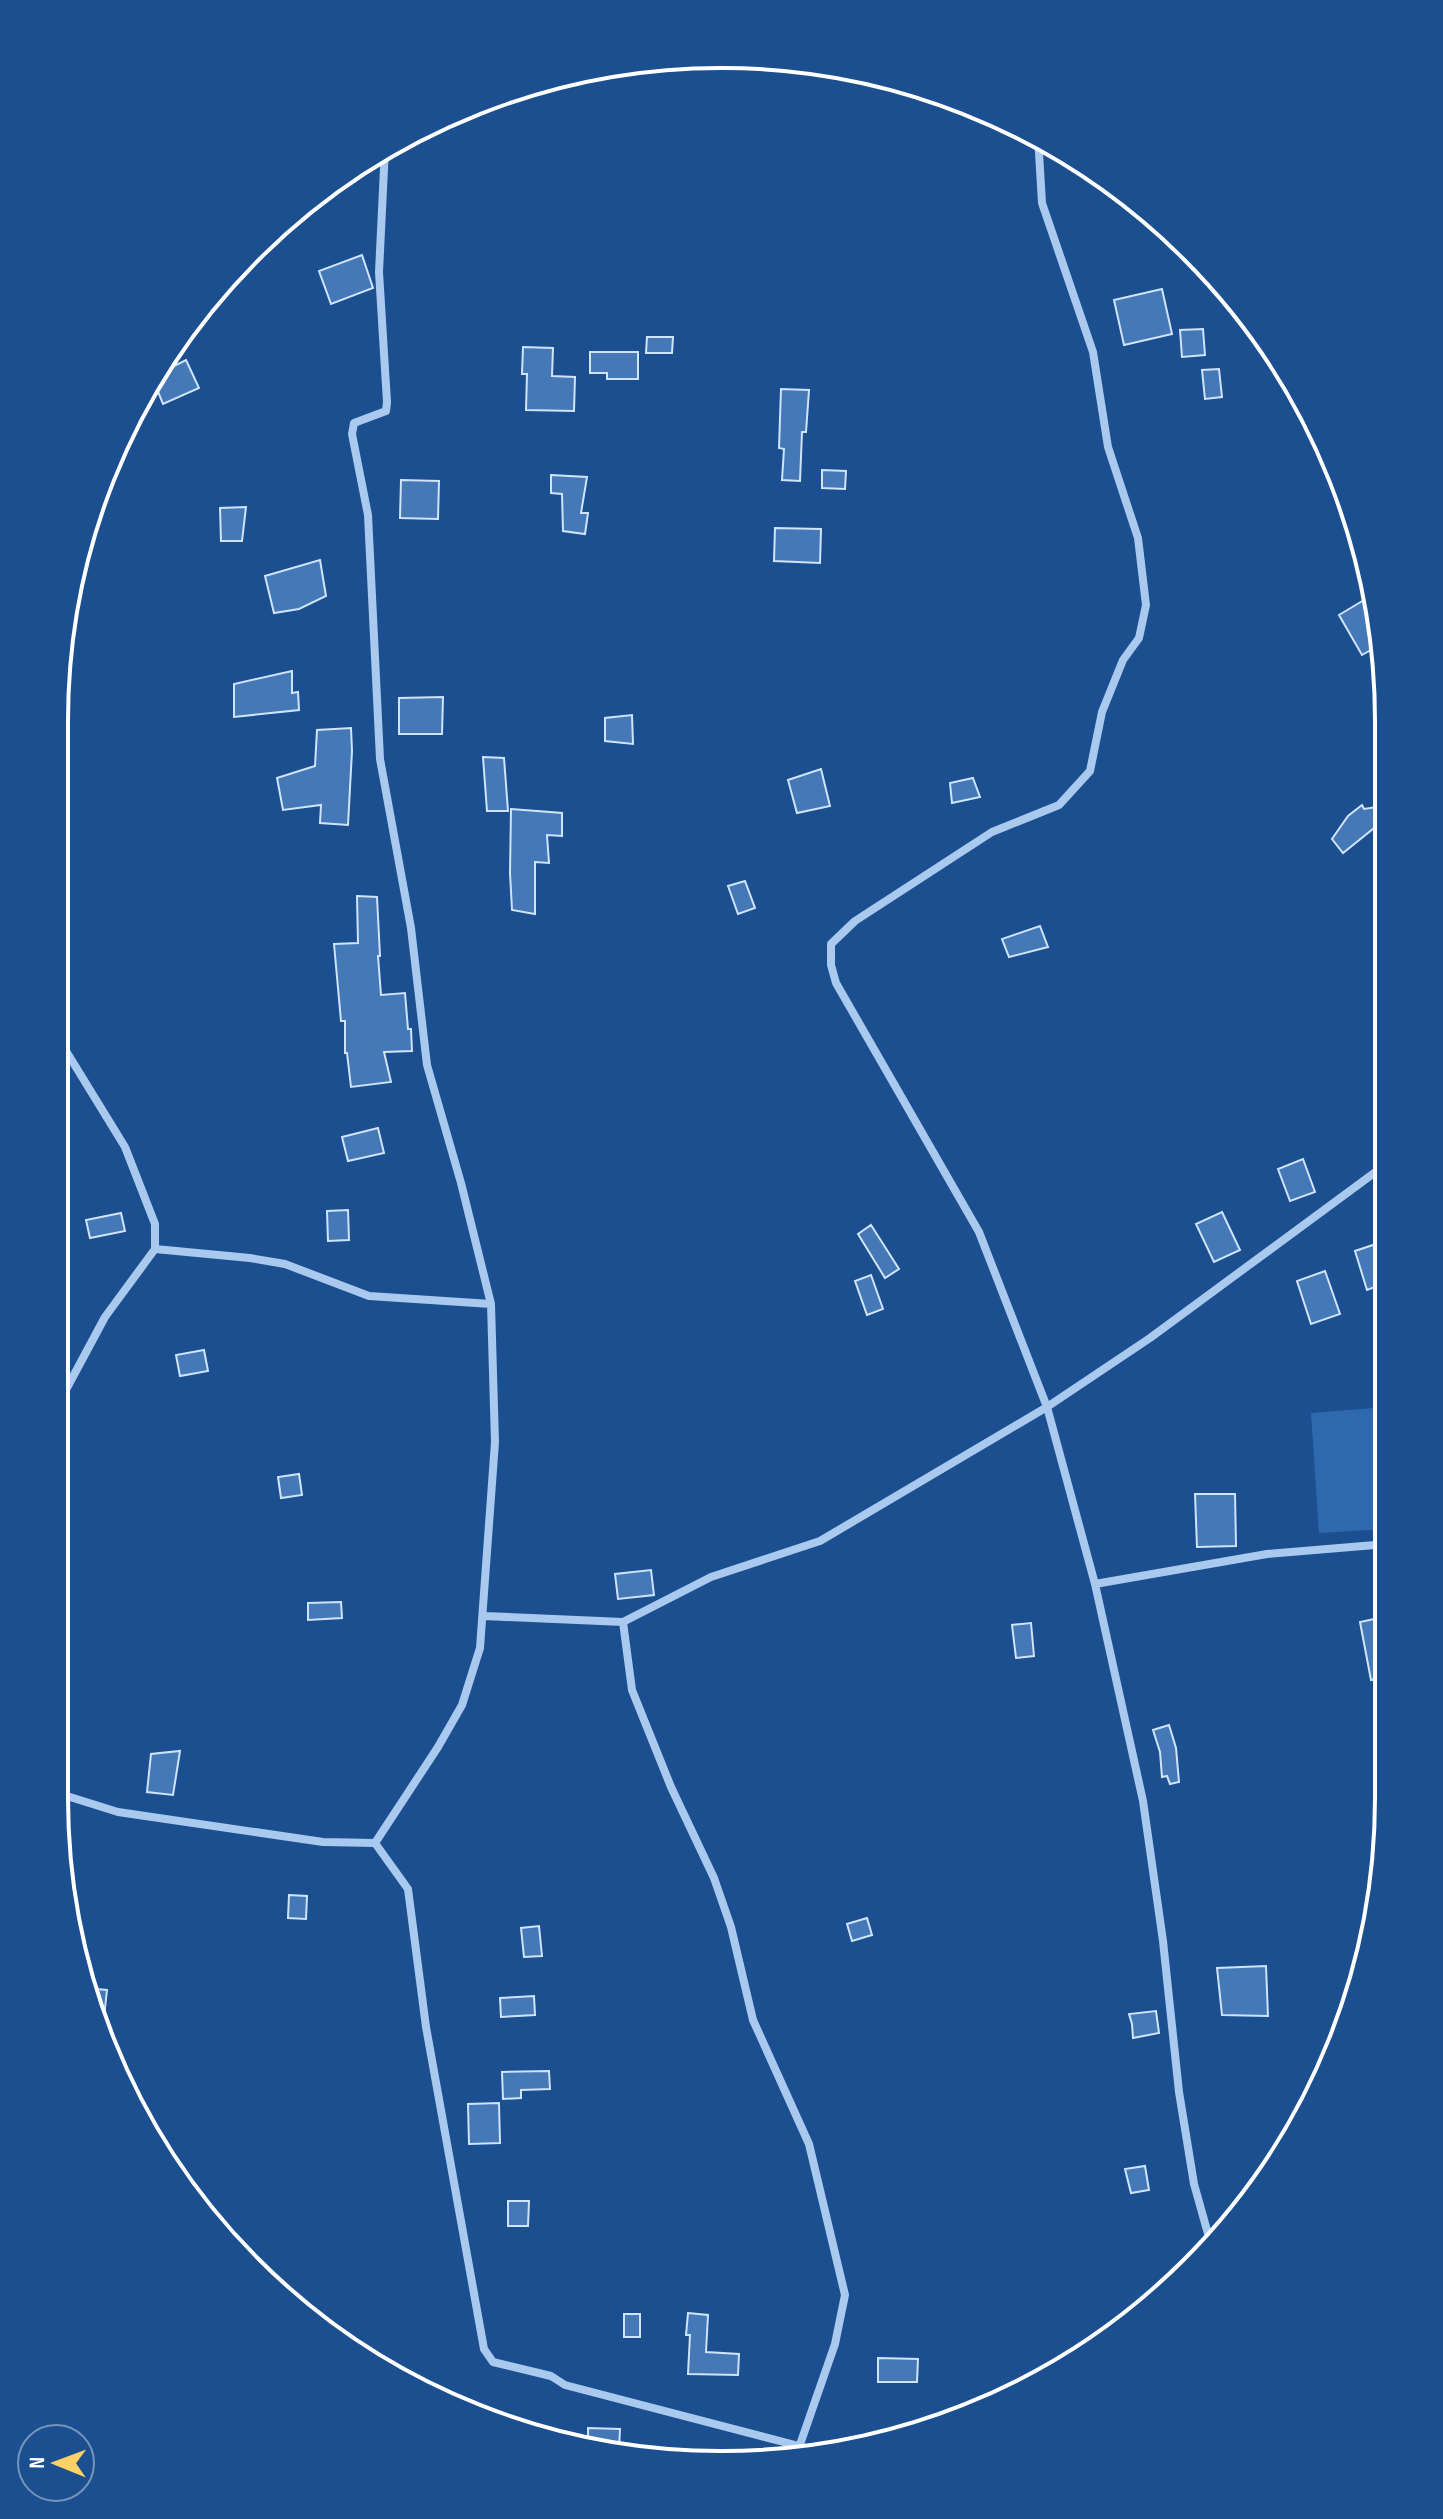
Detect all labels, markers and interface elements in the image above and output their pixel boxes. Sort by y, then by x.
north arrow [16,2423,96,2503]
text: N [24,2457,51,2469]

